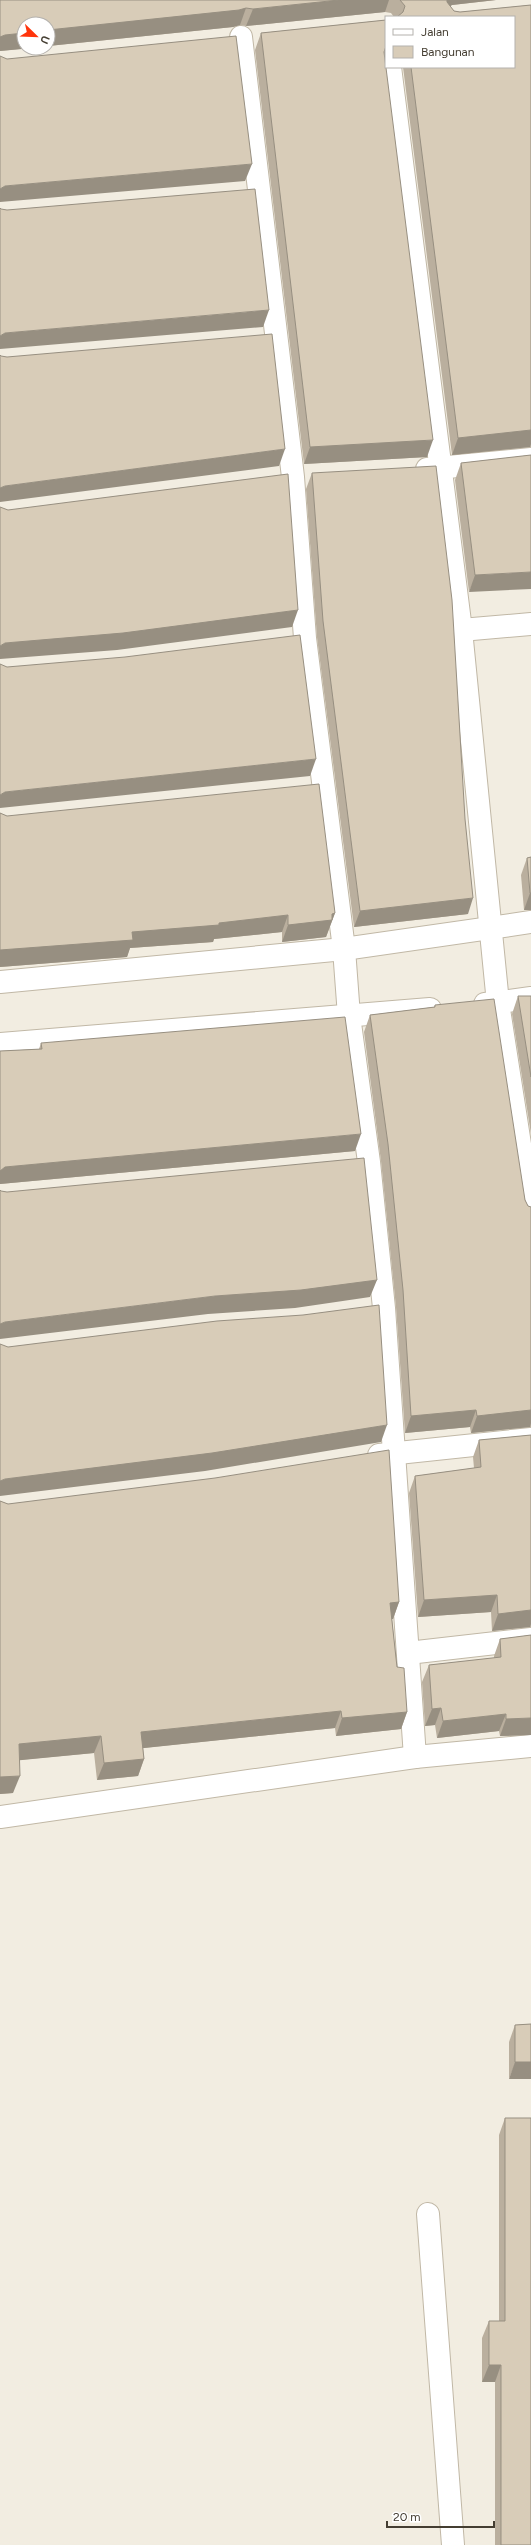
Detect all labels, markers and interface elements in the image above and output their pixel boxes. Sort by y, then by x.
north arrow [16,16,56,56]
legend [385,16,515,68]
text: Jalan [421,25,449,39]
text: U [37,34,52,46]
text: Bangunan [421,45,475,59]
scale bar [387,2503,494,2529]
text: 20 m [393,2510,421,2524]

